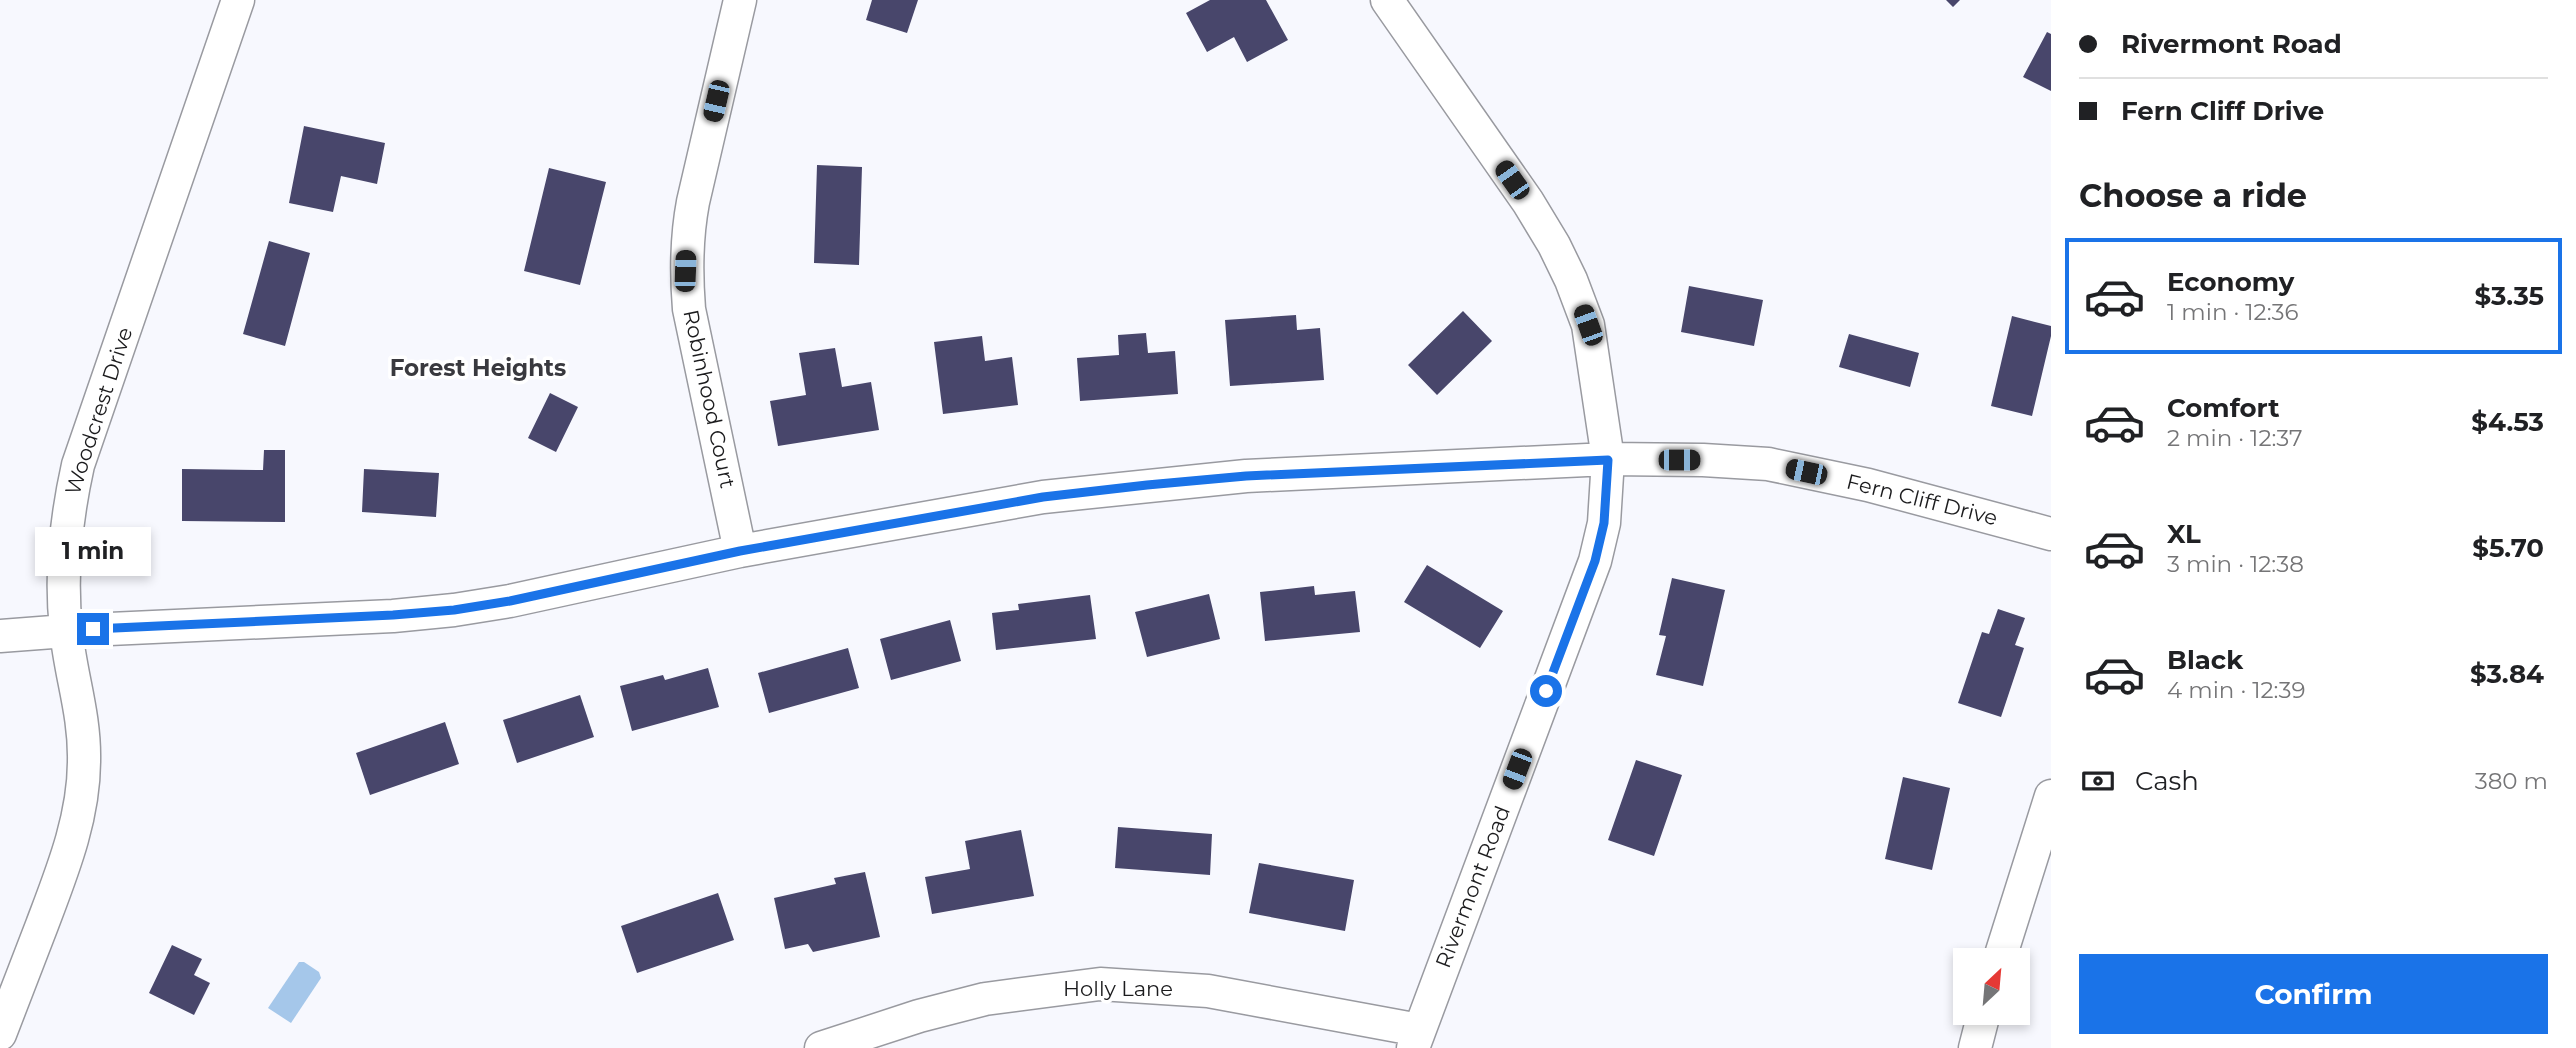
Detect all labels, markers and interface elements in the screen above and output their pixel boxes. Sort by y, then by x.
text: Rivermont Road [2121,28,2342,60]
car [702,78,731,124]
text: Fern Cliff Drive [2121,95,2324,127]
car [1492,157,1533,203]
text: Choose a ride [2079,176,2307,215]
car [674,250,697,292]
icon: car [2083,265,2146,328]
text: Economy [2167,266,2294,298]
text: $3.35 [2474,280,2544,312]
text: 1 min · 12:36 [2167,298,2299,326]
car [1571,302,1606,348]
street label: Robinhood Court [678,307,741,490]
street label: Woodcrest Drive [60,324,137,498]
district label: Forest Heights [390,354,566,382]
icon: car [2083,391,2146,454]
text: Comfort [2167,392,2279,424]
text: $4.53 [2471,406,2544,438]
text: 2 min · 12:37 [2167,424,2303,452]
car [1659,450,1701,471]
car [1784,457,1829,487]
street label: Fern Cliff Drive [1844,469,2000,530]
icon: car [2083,517,2146,580]
text: XL [2167,518,2201,550]
callout: 1 min [35,528,151,576]
text: $5.70 [2472,532,2544,564]
text: 1 min [62,537,124,565]
text: 3 min · 12:38 [2167,550,2304,578]
route end [77,613,109,645]
icon: car [2083,643,2146,706]
text: Black [2167,644,2243,676]
text: $3.84 [2470,658,2544,690]
route start [1530,675,1562,707]
text: 4 min · 12:39 [2167,676,2305,704]
car [1500,746,1535,792]
icon: cash [2079,762,2117,800]
text: Cash [2135,765,2199,797]
text: 380 m [2475,767,2548,795]
street label: Rivermont Road [1430,802,1515,971]
north arrow [1953,948,2030,1026]
map controls [1953,948,2030,1025]
button: Confirm [2079,954,2548,1034]
street label: Holly Lane [1063,976,1173,1001]

